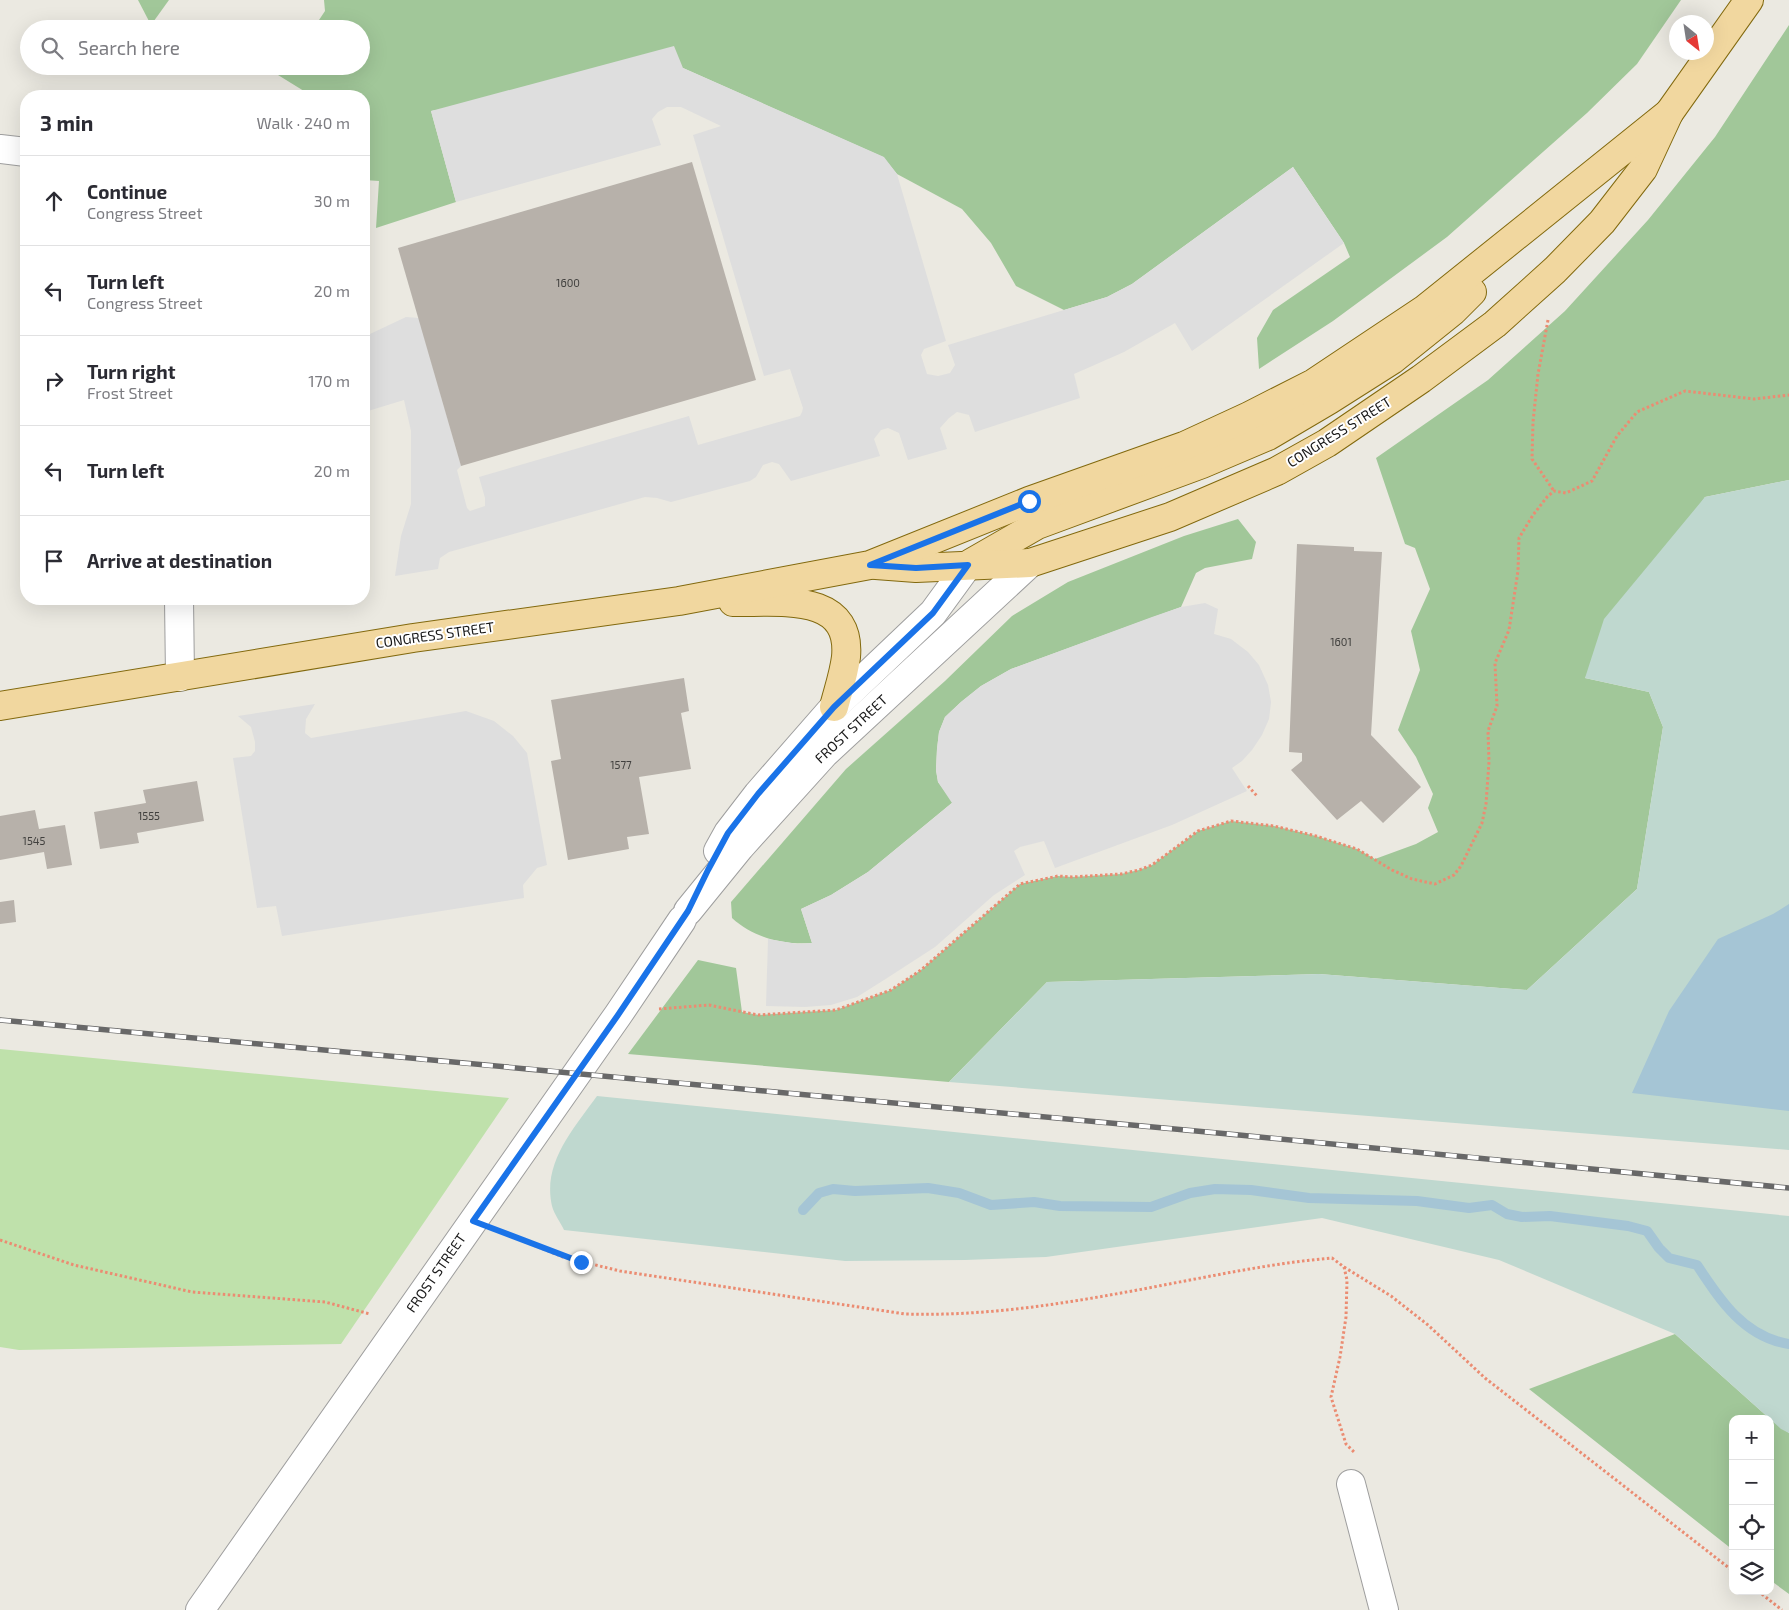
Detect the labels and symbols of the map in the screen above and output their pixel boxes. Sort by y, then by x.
north arrow [1669,15,1714,60]
house number: 1600 [556,276,580,289]
street label: CONGRESS STREET [1284,393,1394,470]
route start [1018,490,1041,513]
street label: CONGRESS STREET [375,618,495,651]
house number: 1601 [1330,635,1352,648]
street label: FROST STREET [811,691,890,766]
house number: 1577 [610,758,632,771]
house number: 1555 [138,809,160,822]
house number: 1545 [23,834,46,847]
street label: FROST STREET [402,1230,469,1316]
route end [570,1251,593,1274]

